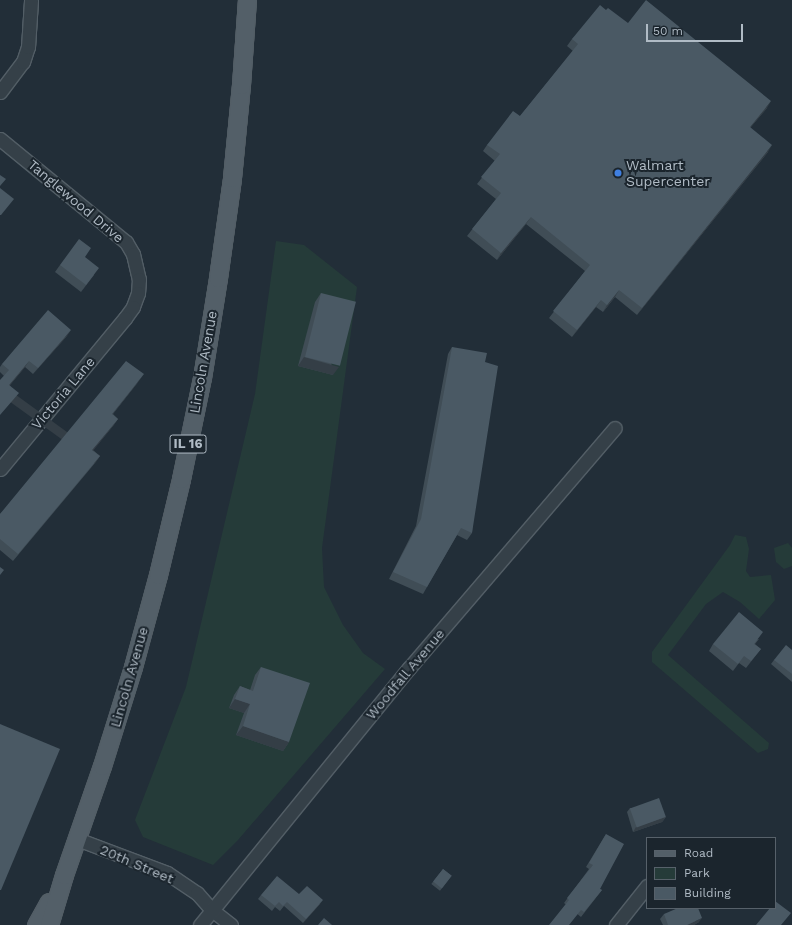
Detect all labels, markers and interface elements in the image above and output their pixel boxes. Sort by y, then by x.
scale bar [648,16,745,42]
text: 50 m [653,24,683,38]
street label: Tanglewood Drive [25,156,127,246]
place label: Walmart Supercenter [626,157,710,190]
marker: Walmart Supercenter [613,168,623,178]
street label: Lincoln Avenue [186,309,220,415]
street label: Victoria Lane [28,353,98,433]
road number: IL 16 [169,433,207,455]
street label: Lincoln Avenue [107,625,151,729]
street label: Woodfall Avenue [362,625,448,723]
legend [646,837,776,909]
street label: 20th Street [98,841,176,887]
text: Road [684,846,713,860]
text: Park [684,866,710,880]
text: Building [684,886,731,900]

